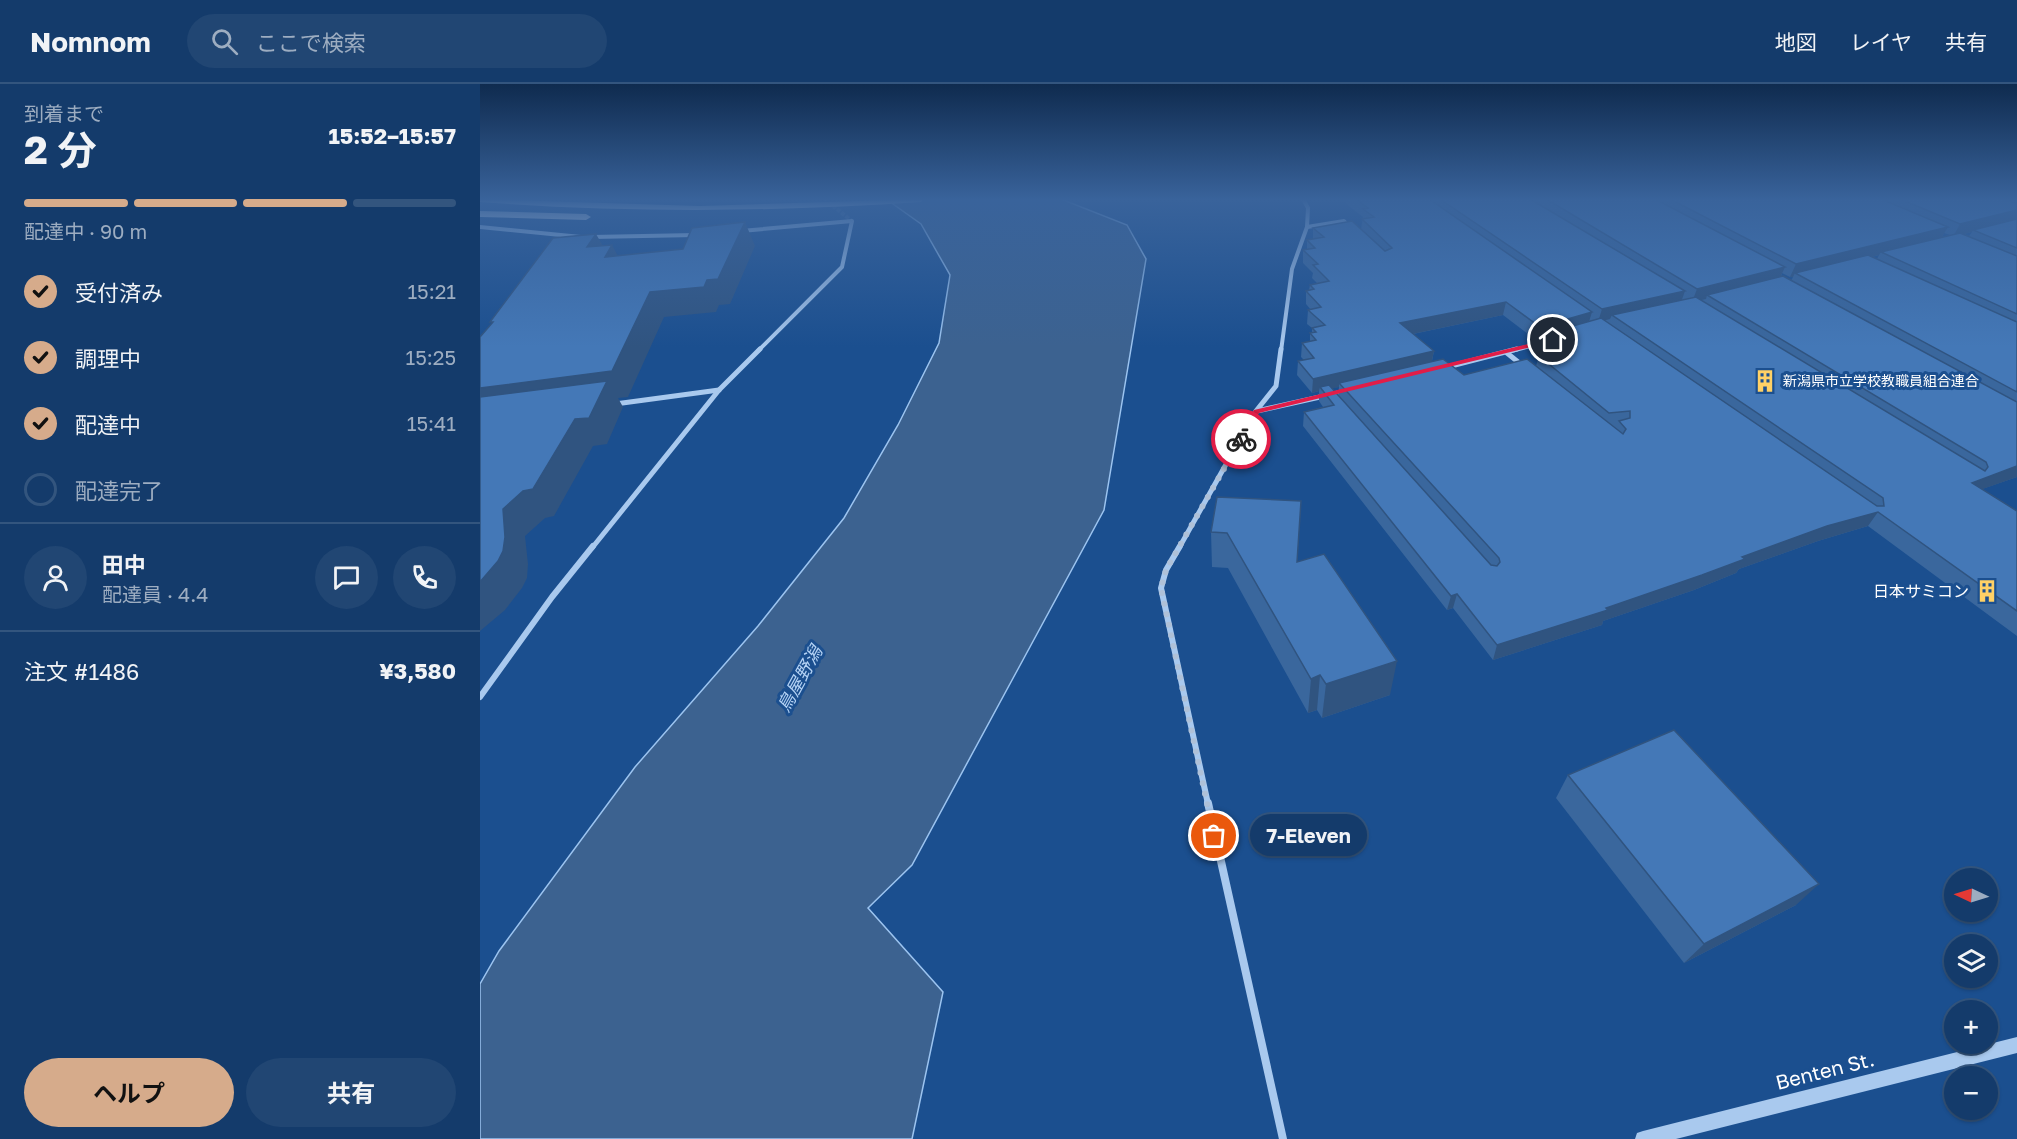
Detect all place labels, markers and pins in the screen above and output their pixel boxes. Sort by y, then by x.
pin [1527,314,1578,365]
building icon: 新潟県市立学校教職員組合連合 [1752,368,1778,394]
place label: 新潟県市立学校教職員組合連合 [1783,372,1979,389]
building icon: 日本サミコン [1974,578,2000,604]
place label: 日本サミコン [1873,581,1969,601]
pin [1188,810,1239,861]
callout: 7-Eleven [1250,815,1367,857]

